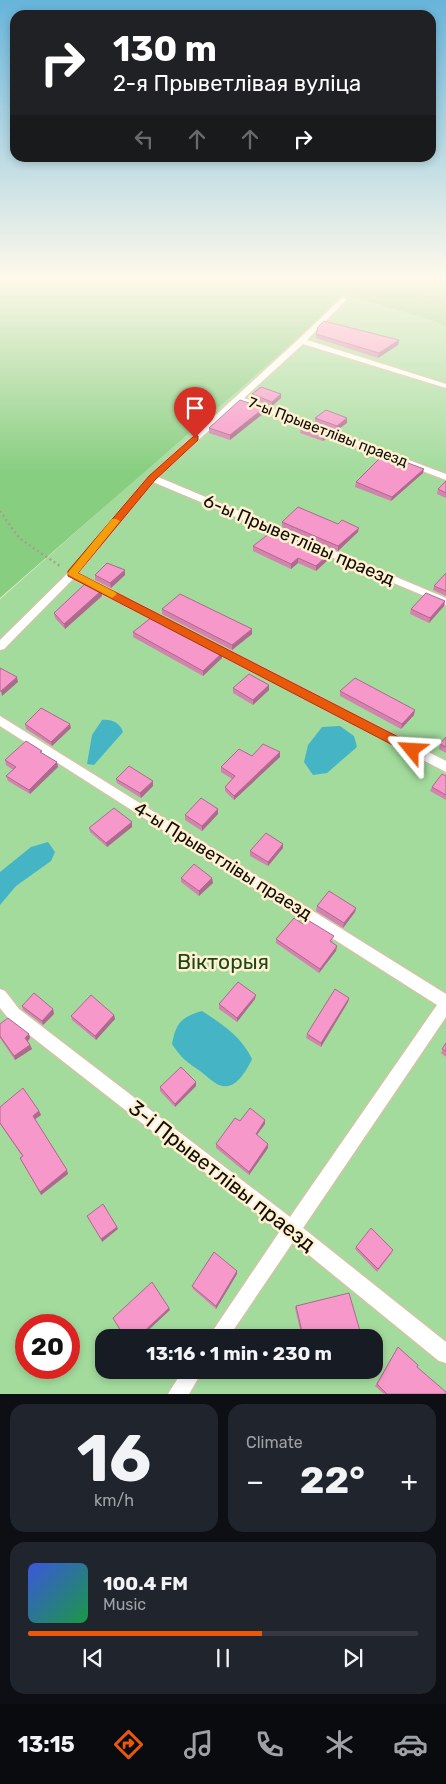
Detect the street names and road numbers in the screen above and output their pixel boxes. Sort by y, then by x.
street label: 7-ы Прыветлівы праезд [246,393,410,471]
street label: 6-ы Прыветлівы праезд [200,490,398,590]
street label: 4-ы Прыветлівы праезд [130,797,316,925]
street label: 3-і Прыветлівы праезд [124,1095,321,1256]

